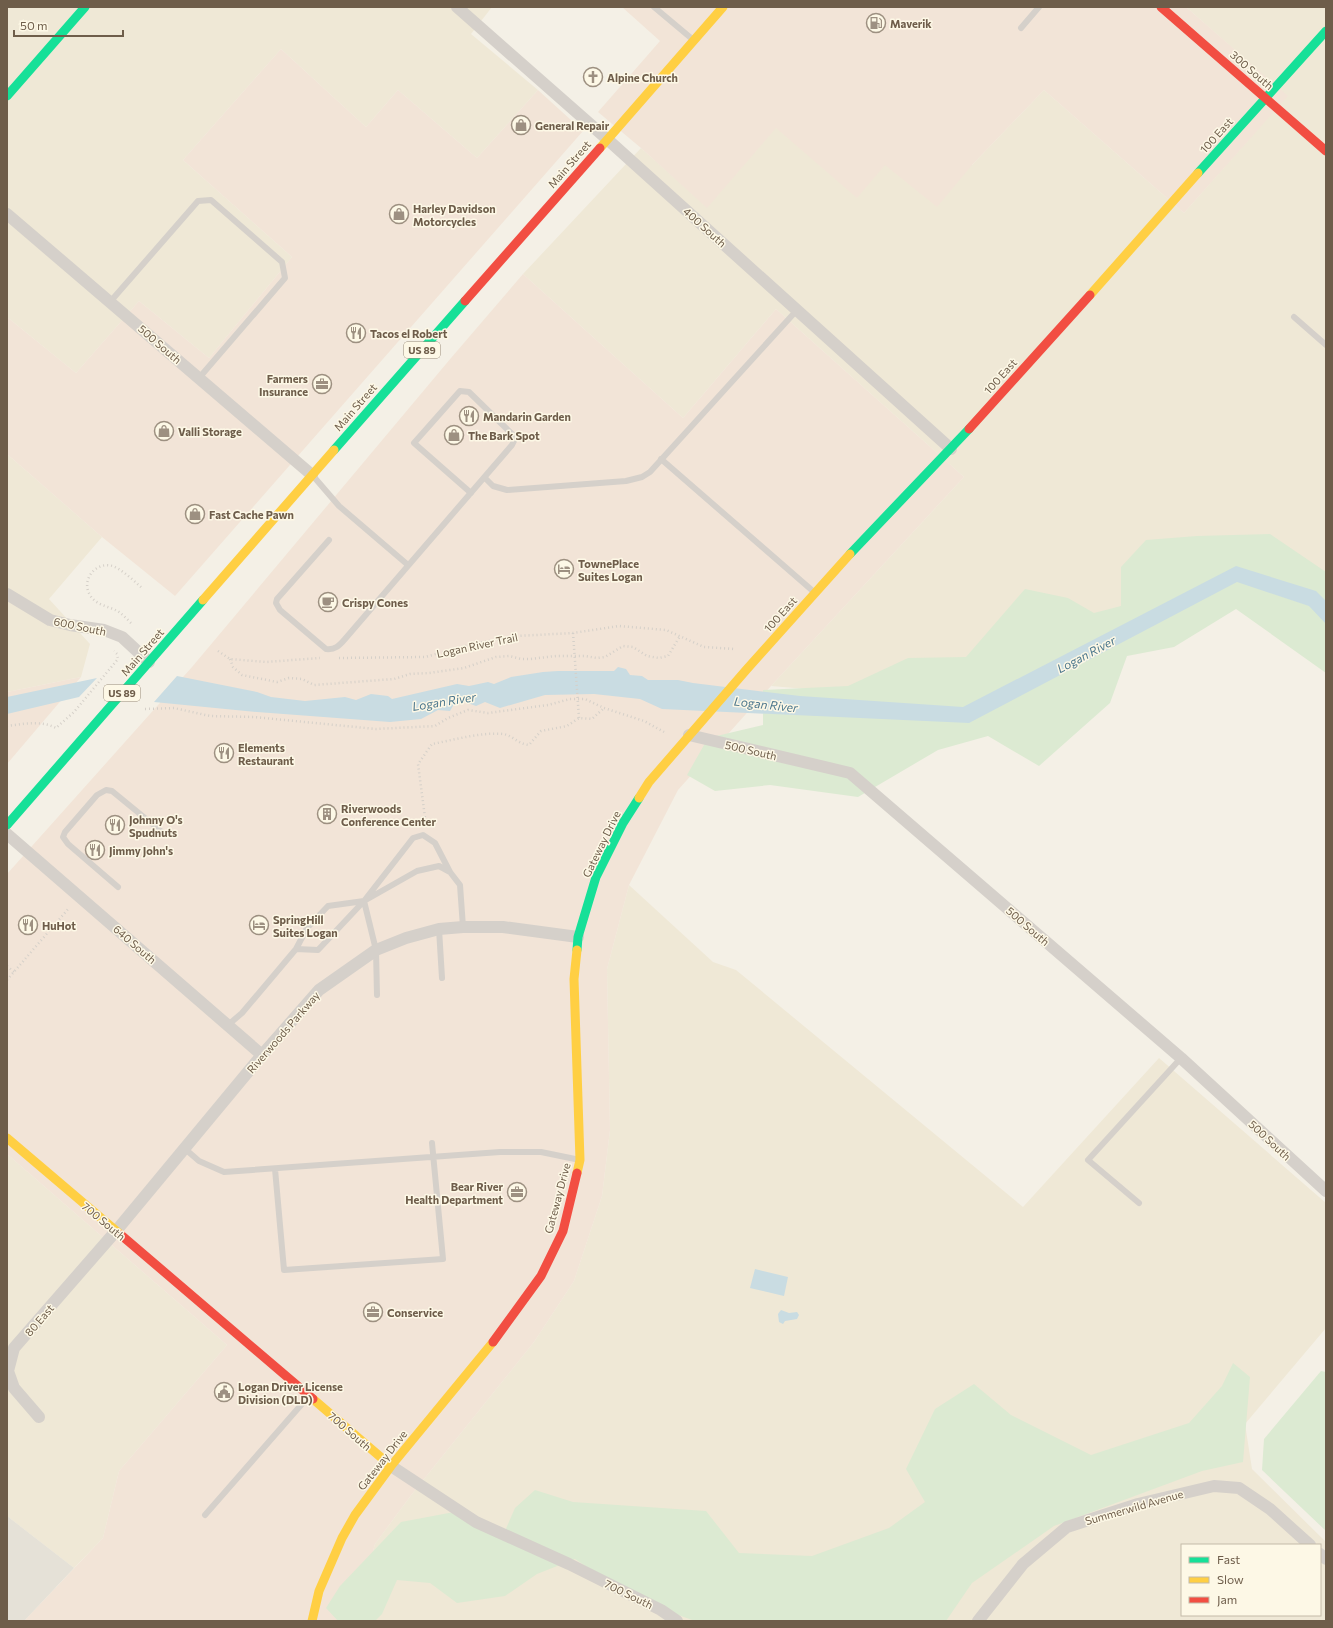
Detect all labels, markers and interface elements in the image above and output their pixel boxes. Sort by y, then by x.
scale bar [14,12,123,38]
fuel station icon: Maverik [865,12,887,34]
place label: Maverik [890,17,932,30]
text: 50 m [20,18,48,32]
street label: 300 South [1228,48,1276,92]
church icon: Alpine Church [582,66,604,88]
place label: Alpine Church [607,71,678,84]
shop icon: General Repair [510,114,532,136]
street label: 100 East [1197,114,1236,155]
place label: General Repair [535,119,610,132]
street label: Main Street [545,137,593,190]
place label: Harley Davidson Motorcycles [413,202,496,228]
shop icon: Harley Davidson Motorcycles [388,203,410,225]
street label: 400 South [681,204,729,250]
street label: 500 South [136,322,184,366]
restaurant icon: Tacos el Robert [345,322,367,344]
place label: Tacos el Robert [370,327,448,340]
road number: US 89 [404,342,440,358]
street label: 100 East [981,355,1020,396]
place label: Farmers Insurance [259,372,308,398]
office icon: Farmers Insurance [311,373,333,395]
street label: Main Street [331,380,379,433]
restaurant icon: Mandarin Garden [458,405,480,427]
place label: Mandarin Garden [483,410,571,423]
shop icon: Valli Storage [153,420,175,442]
shop icon: The Bark Spot [443,424,465,446]
place label: Valli Storage [178,425,242,438]
place label: The Bark Spot [468,429,540,442]
shop icon: Fast Cache Pawn [184,503,206,525]
place label: Fast Cache Pawn [209,508,294,521]
place label: TownePlace Suites Logan [578,557,643,583]
hotel icon: TownePlace Suites Logan [553,558,575,580]
cafe icon: Crispy Cones [317,591,339,613]
street label: 100 East [761,593,800,634]
place label: Crispy Cones [342,596,408,609]
street label: 600 South [53,614,107,638]
street label: Main Street [118,625,166,678]
street label: Logan River Trail [435,630,519,660]
water label: Logan River [1054,632,1119,675]
road number: US 89 [104,685,140,701]
water label: Logan River [411,689,478,713]
water label: Logan River [733,694,800,714]
street label: 500 South [724,738,778,762]
place label: Elements Restaurant [238,741,294,767]
restaurant icon: Elements Restaurant [213,742,235,764]
place label: Riverwoods Conference Center [341,802,436,828]
building icon: Riverwoods Conference Center [316,803,338,825]
street label: Gateway Drive [579,808,623,879]
place label: Johnny O's Spudnuts [129,813,183,839]
restaurant icon: Johnny O's Spudnuts [104,814,126,836]
restaurant icon: Jimmy John's [84,839,106,861]
place label: Jimmy John's [109,844,173,858]
street label: 500 South [1004,904,1052,948]
place label: SpringHill Suites Logan [273,913,338,939]
restaurant icon: HuHot [17,914,39,936]
hotel icon: SpringHill Suites Logan [248,914,270,936]
place label: HuHot [42,919,76,932]
street label: 640 South [111,922,159,966]
street label: Riverwoods Parkway [244,988,322,1076]
street label: 500 South [1246,1117,1294,1163]
street label: Gateway Drive [541,1161,573,1235]
place label: Bear River Health Department [405,1180,503,1206]
office icon: Bear River Health Department [506,1181,528,1203]
street label: 700 South [80,1199,128,1243]
street label: 80 East [22,1301,57,1339]
office icon: Conservice [362,1301,384,1323]
place label: Conservice [387,1306,443,1319]
place label: Logan Driver License Division (DLD) [238,1380,343,1406]
public building icon: Logan Driver License Division (DLD) [213,1381,235,1403]
street label: 700 South [326,1409,374,1453]
street label: Gateway Drive [355,1427,410,1493]
street label: Summerwild Avenue [1083,1487,1185,1527]
legend [1181,1544,1321,1616]
text: Fast [1217,1552,1240,1566]
text: Slow [1217,1572,1244,1586]
street label: 700 South [603,1577,655,1611]
text: Jam [1217,1592,1237,1607]

